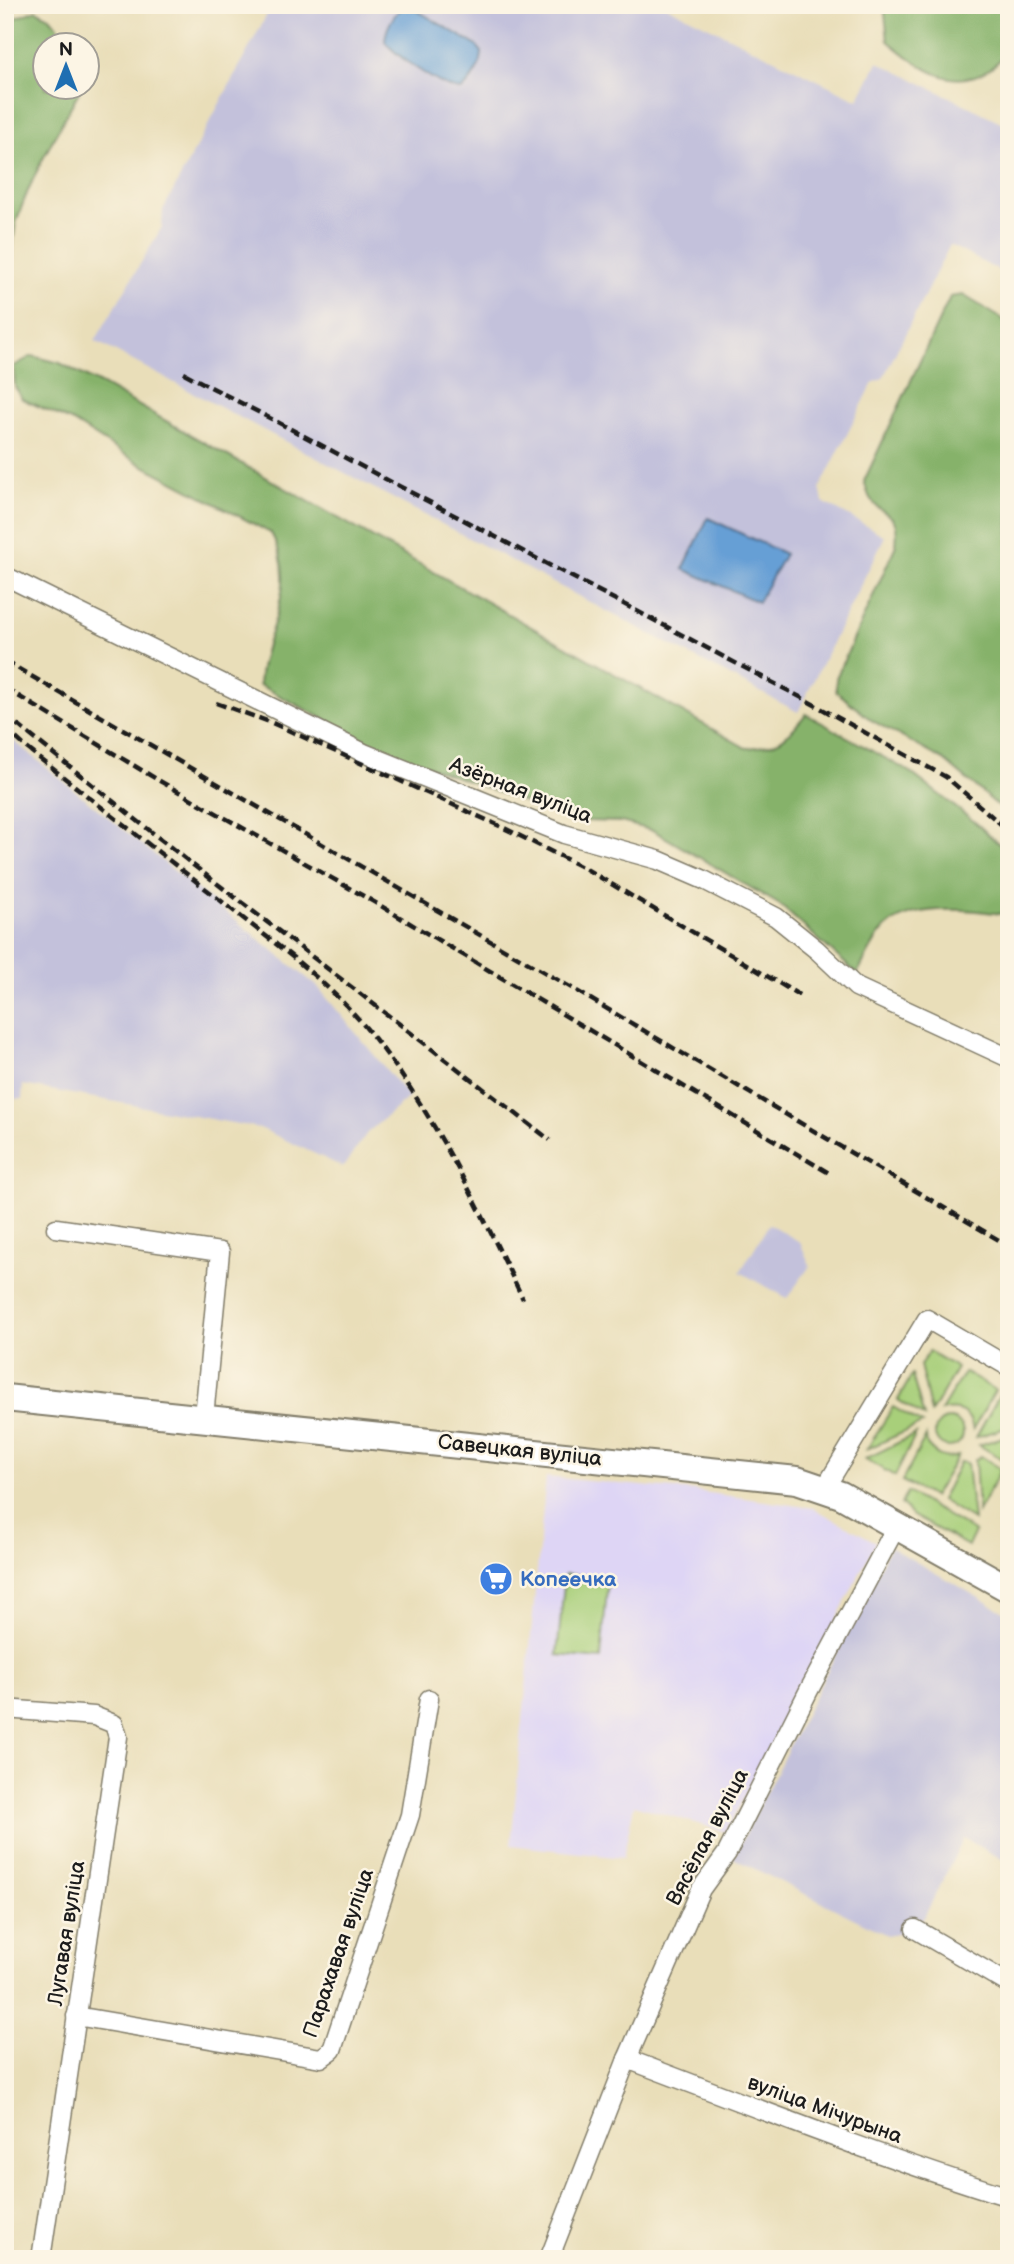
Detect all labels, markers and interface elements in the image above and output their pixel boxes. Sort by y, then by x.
north arrow [32,32,102,102]
text: N [59,39,73,62]
street label: Азёрная вуліца [445,751,596,829]
street label: Савецкая вуліца [437,1429,604,1472]
supermarket icon: Копеечка [477,1560,515,1598]
place label: Копеечка [520,1567,617,1592]
street label: Вясёлая вуліца [661,1764,754,1910]
street label: Лугавая вуліца [43,1858,90,2008]
street label: Парахавая вуліца [298,1865,379,2041]
street label: вуліца Мічурына [744,2070,906,2149]

